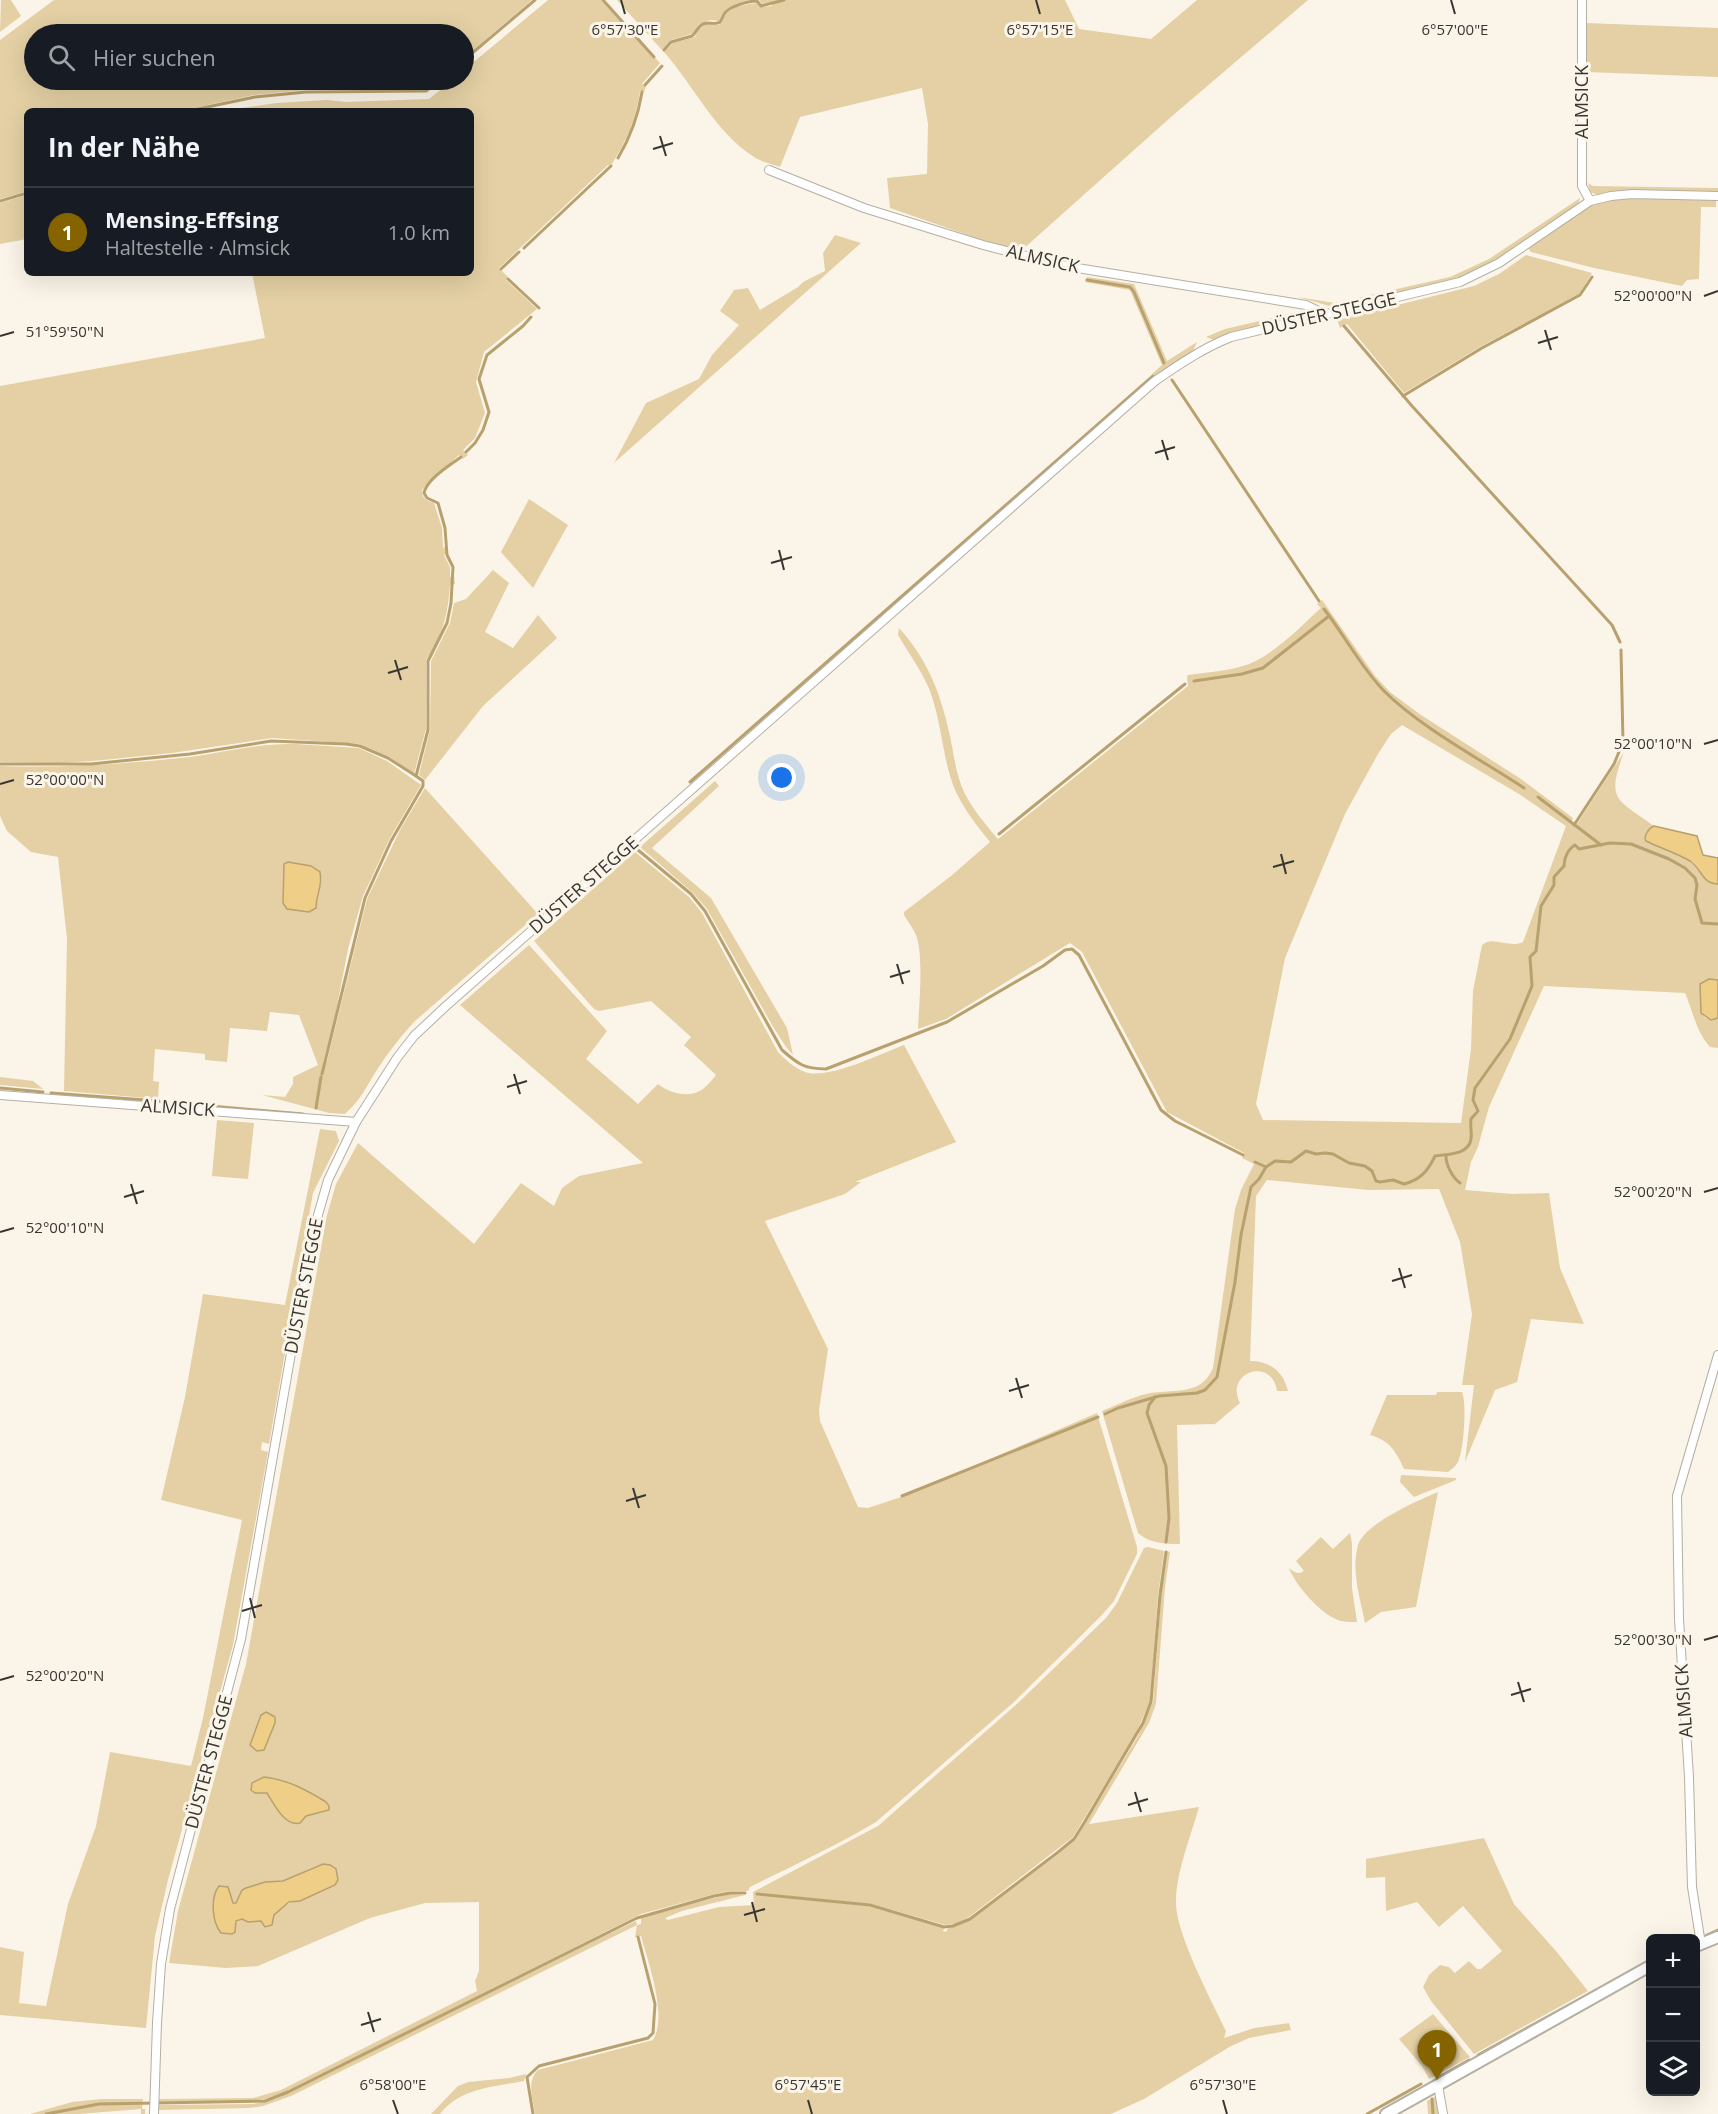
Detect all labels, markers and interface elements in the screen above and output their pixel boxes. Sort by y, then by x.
text: 6°57'30"E [592,19,658,39]
text: 6°57'15"E [1007,19,1073,39]
text: 6°57'00"E [1422,19,1488,39]
search box [24,24,474,90]
icon: search [45,41,78,74]
text: Hier suchen [93,42,216,72]
street label: ALMSICK [1569,64,1593,139]
text: In der Nähe [48,129,200,165]
text: Mensing-Effsing [105,204,279,234]
text: 1 [62,219,73,246]
text: 1.0 km [388,219,450,246]
text: Haltestelle · Almsick [105,234,290,261]
street label: ALMSICK [1004,238,1083,278]
text: 52°00'00"N [1614,285,1692,305]
street label: DÜSTER STEGGE [1259,286,1399,340]
text: 51°59'50"N [26,321,104,341]
text: 52°00'10"N [1614,733,1692,753]
your location [767,763,796,792]
text: 52°00'00"N [26,769,104,789]
street label: DÜSTER STEGGE [524,830,643,938]
street label: ALMSICK [140,1092,217,1122]
text: 52°00'20"N [1614,1181,1692,1201]
street label: DÜSTER STEGGE [278,1216,328,1356]
text: 52°00'10"N [26,1217,104,1237]
text: 52°00'30"N [1614,1629,1692,1649]
street label: ALMSICK [1668,1662,1698,1739]
text: 52°00'20"N [26,1665,104,1685]
street label: DÜSTER STEGGE [179,1692,237,1831]
map controls [1646,1934,1700,2096]
button: + [1646,1934,1700,1988]
button: − [1646,1988,1700,2042]
pin: 1 [1418,2030,1456,2080]
button: layers [1646,2042,1700,2096]
text: 6°58'00"E [360,2074,426,2094]
text: 6°57'45"E [775,2074,841,2094]
text: 6°57'30"E [1190,2074,1256,2094]

